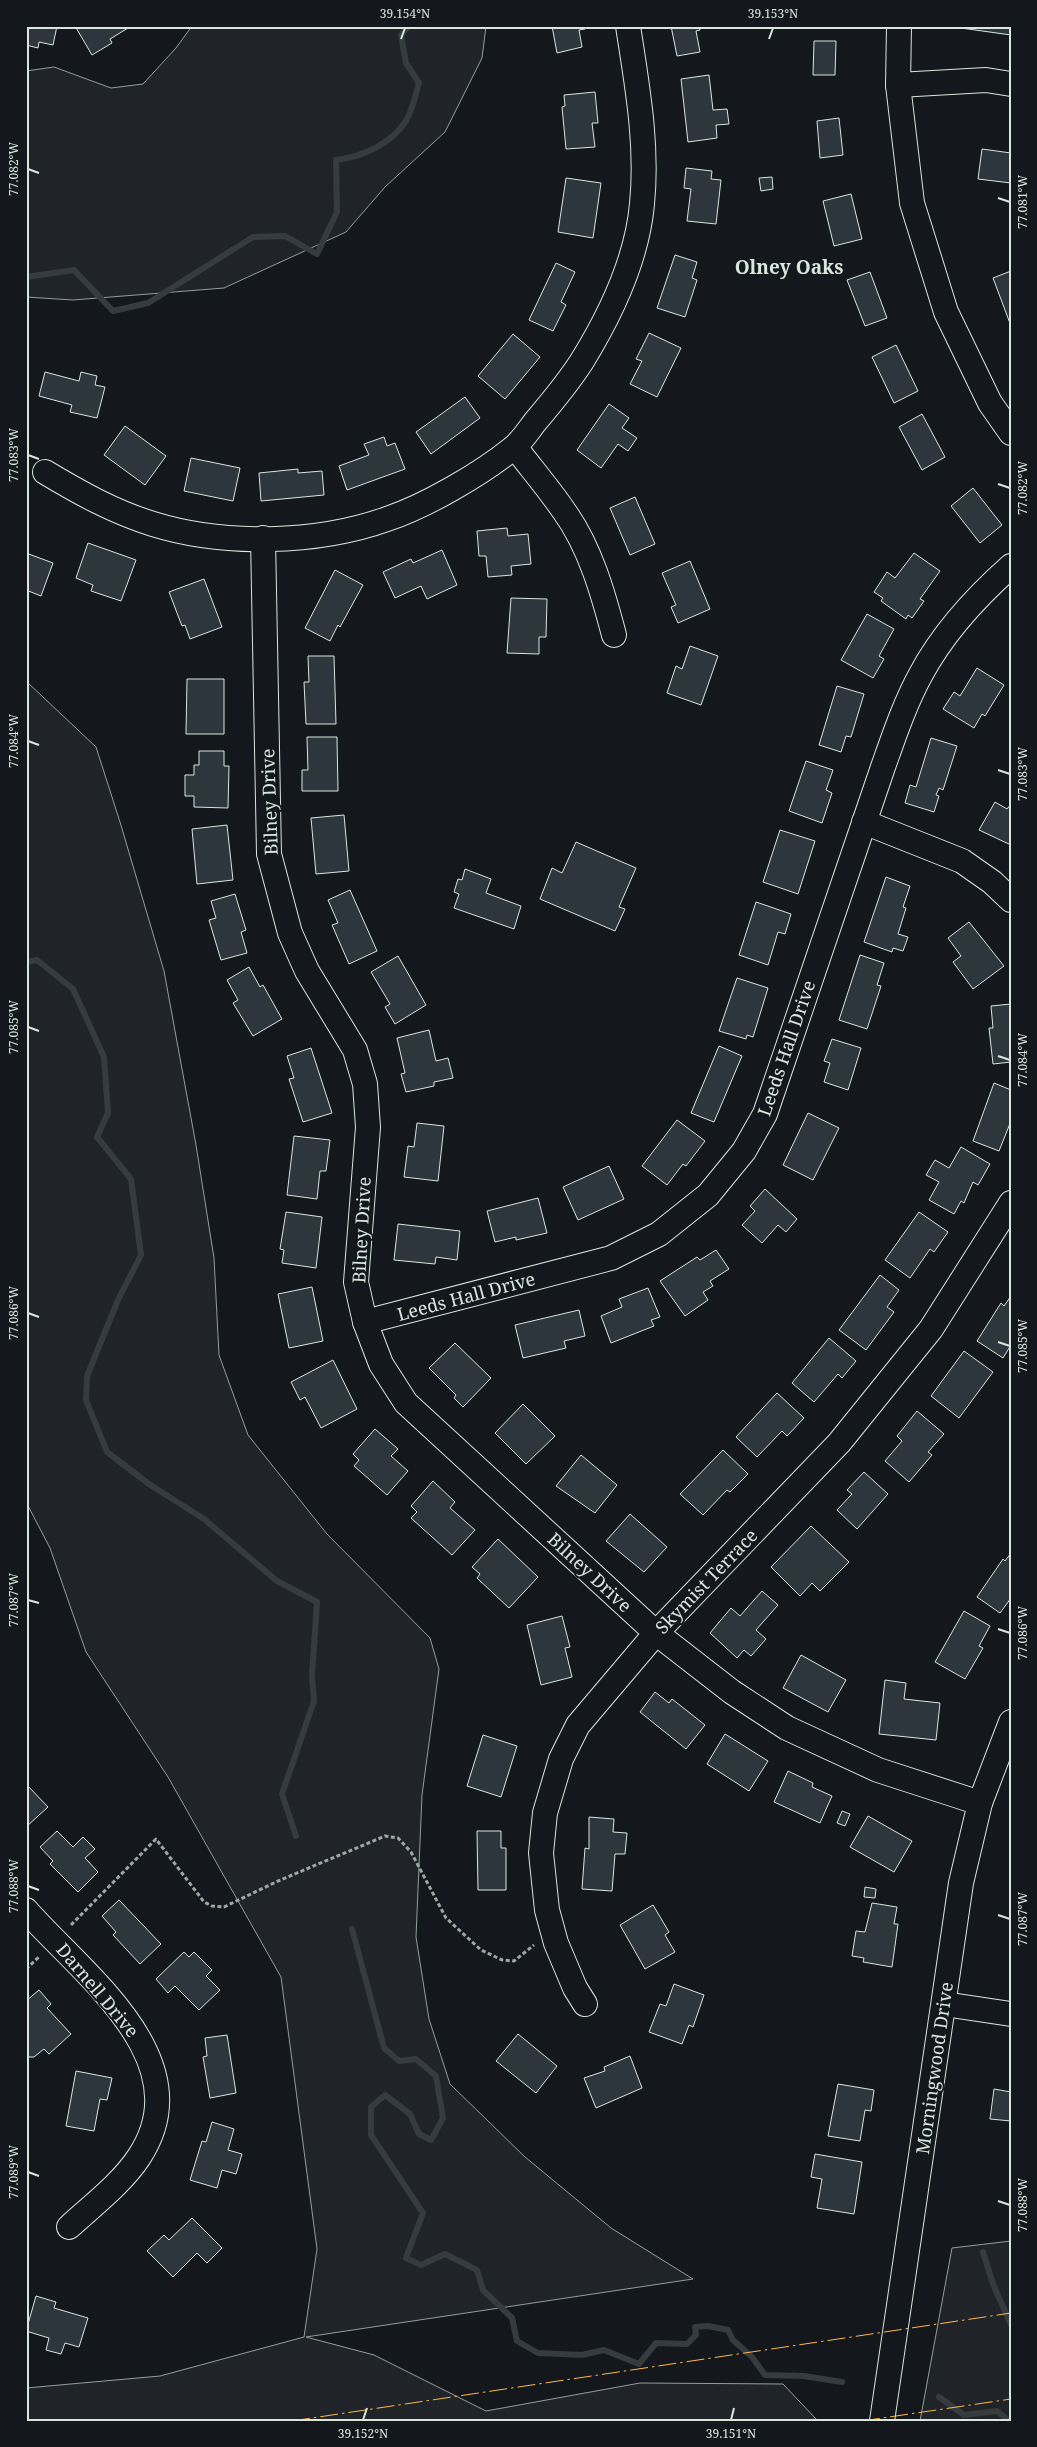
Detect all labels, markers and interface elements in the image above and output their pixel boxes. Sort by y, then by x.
text: 39.154°N [380,5,430,22]
text: 39.153°N [748,5,798,22]
text: 77.082°W [5,142,22,196]
text: 77.081°W [1014,175,1031,229]
district label: Olney Oaks [735,254,843,280]
text: 77.083°W [5,428,22,482]
text: 77.082°W [1014,461,1031,515]
text: 77.084°W [5,714,22,768]
text: 77.083°W [1014,747,1031,801]
street label: Bilney Drive [255,748,283,856]
street label: Leeds Hall Drive [752,977,820,1119]
text: 77.085°W [5,1000,22,1054]
text: 77.084°W [1014,1033,1031,1087]
street label: Bilney Drive [346,1176,376,1284]
street label: Leeds Hall Drive [394,1266,538,1326]
text: 77.086°W [5,1286,22,1340]
text: 77.085°W [1014,1319,1031,1373]
street label: Skymist Terrace [650,1523,762,1639]
street label: Bilney Drive [543,1527,637,1617]
text: 77.087°W [5,1573,22,1627]
text: 77.086°W [1014,1606,1031,1660]
text: 77.088°W [5,1859,22,1913]
text: 77.087°W [1014,1892,1031,1946]
street label: Darnell Drive [51,1938,145,2042]
street label: Morningwood Drive [910,1980,958,2156]
text: 77.089°W [5,2145,22,2199]
text: 77.088°W [1014,2178,1031,2232]
text: 39.152°N [338,2425,388,2442]
text: 39.151°N [706,2425,756,2442]

